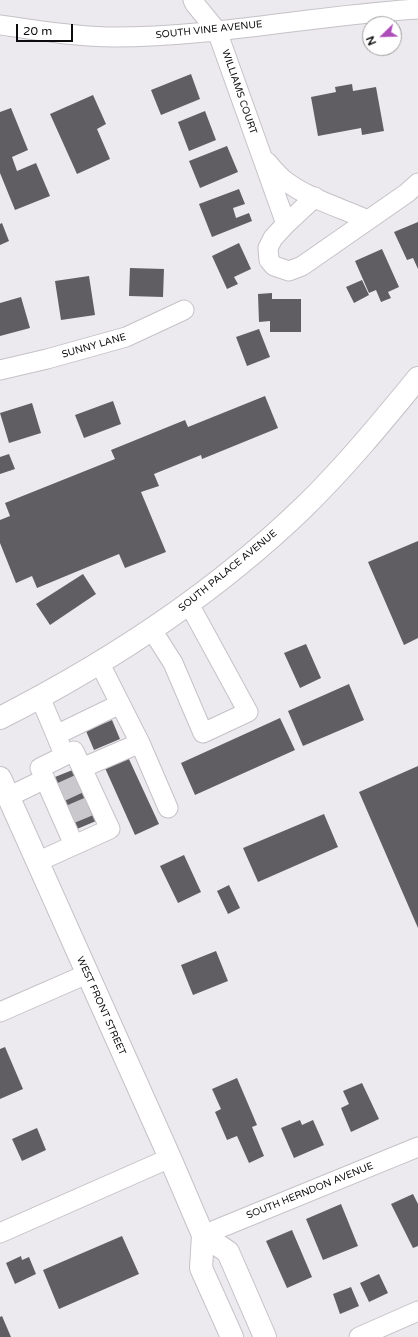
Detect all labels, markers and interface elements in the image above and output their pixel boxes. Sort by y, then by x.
scale bar [18,16,75,42]
north arrow [362,16,402,56]
street label: SOUTH VINE AVENUE [155,18,263,42]
text: 20 m [23,24,52,38]
text: N [364,34,379,47]
street label: WILLIAMS COURT [219,48,259,136]
street label: SUNNY LANE [61,331,127,361]
street label: SOUTH PALACE AVENUE [176,528,280,614]
street label: WEST FRONT STREET [74,955,128,1057]
street label: SOUTH HERNDON AVENUE [245,1160,375,1222]

